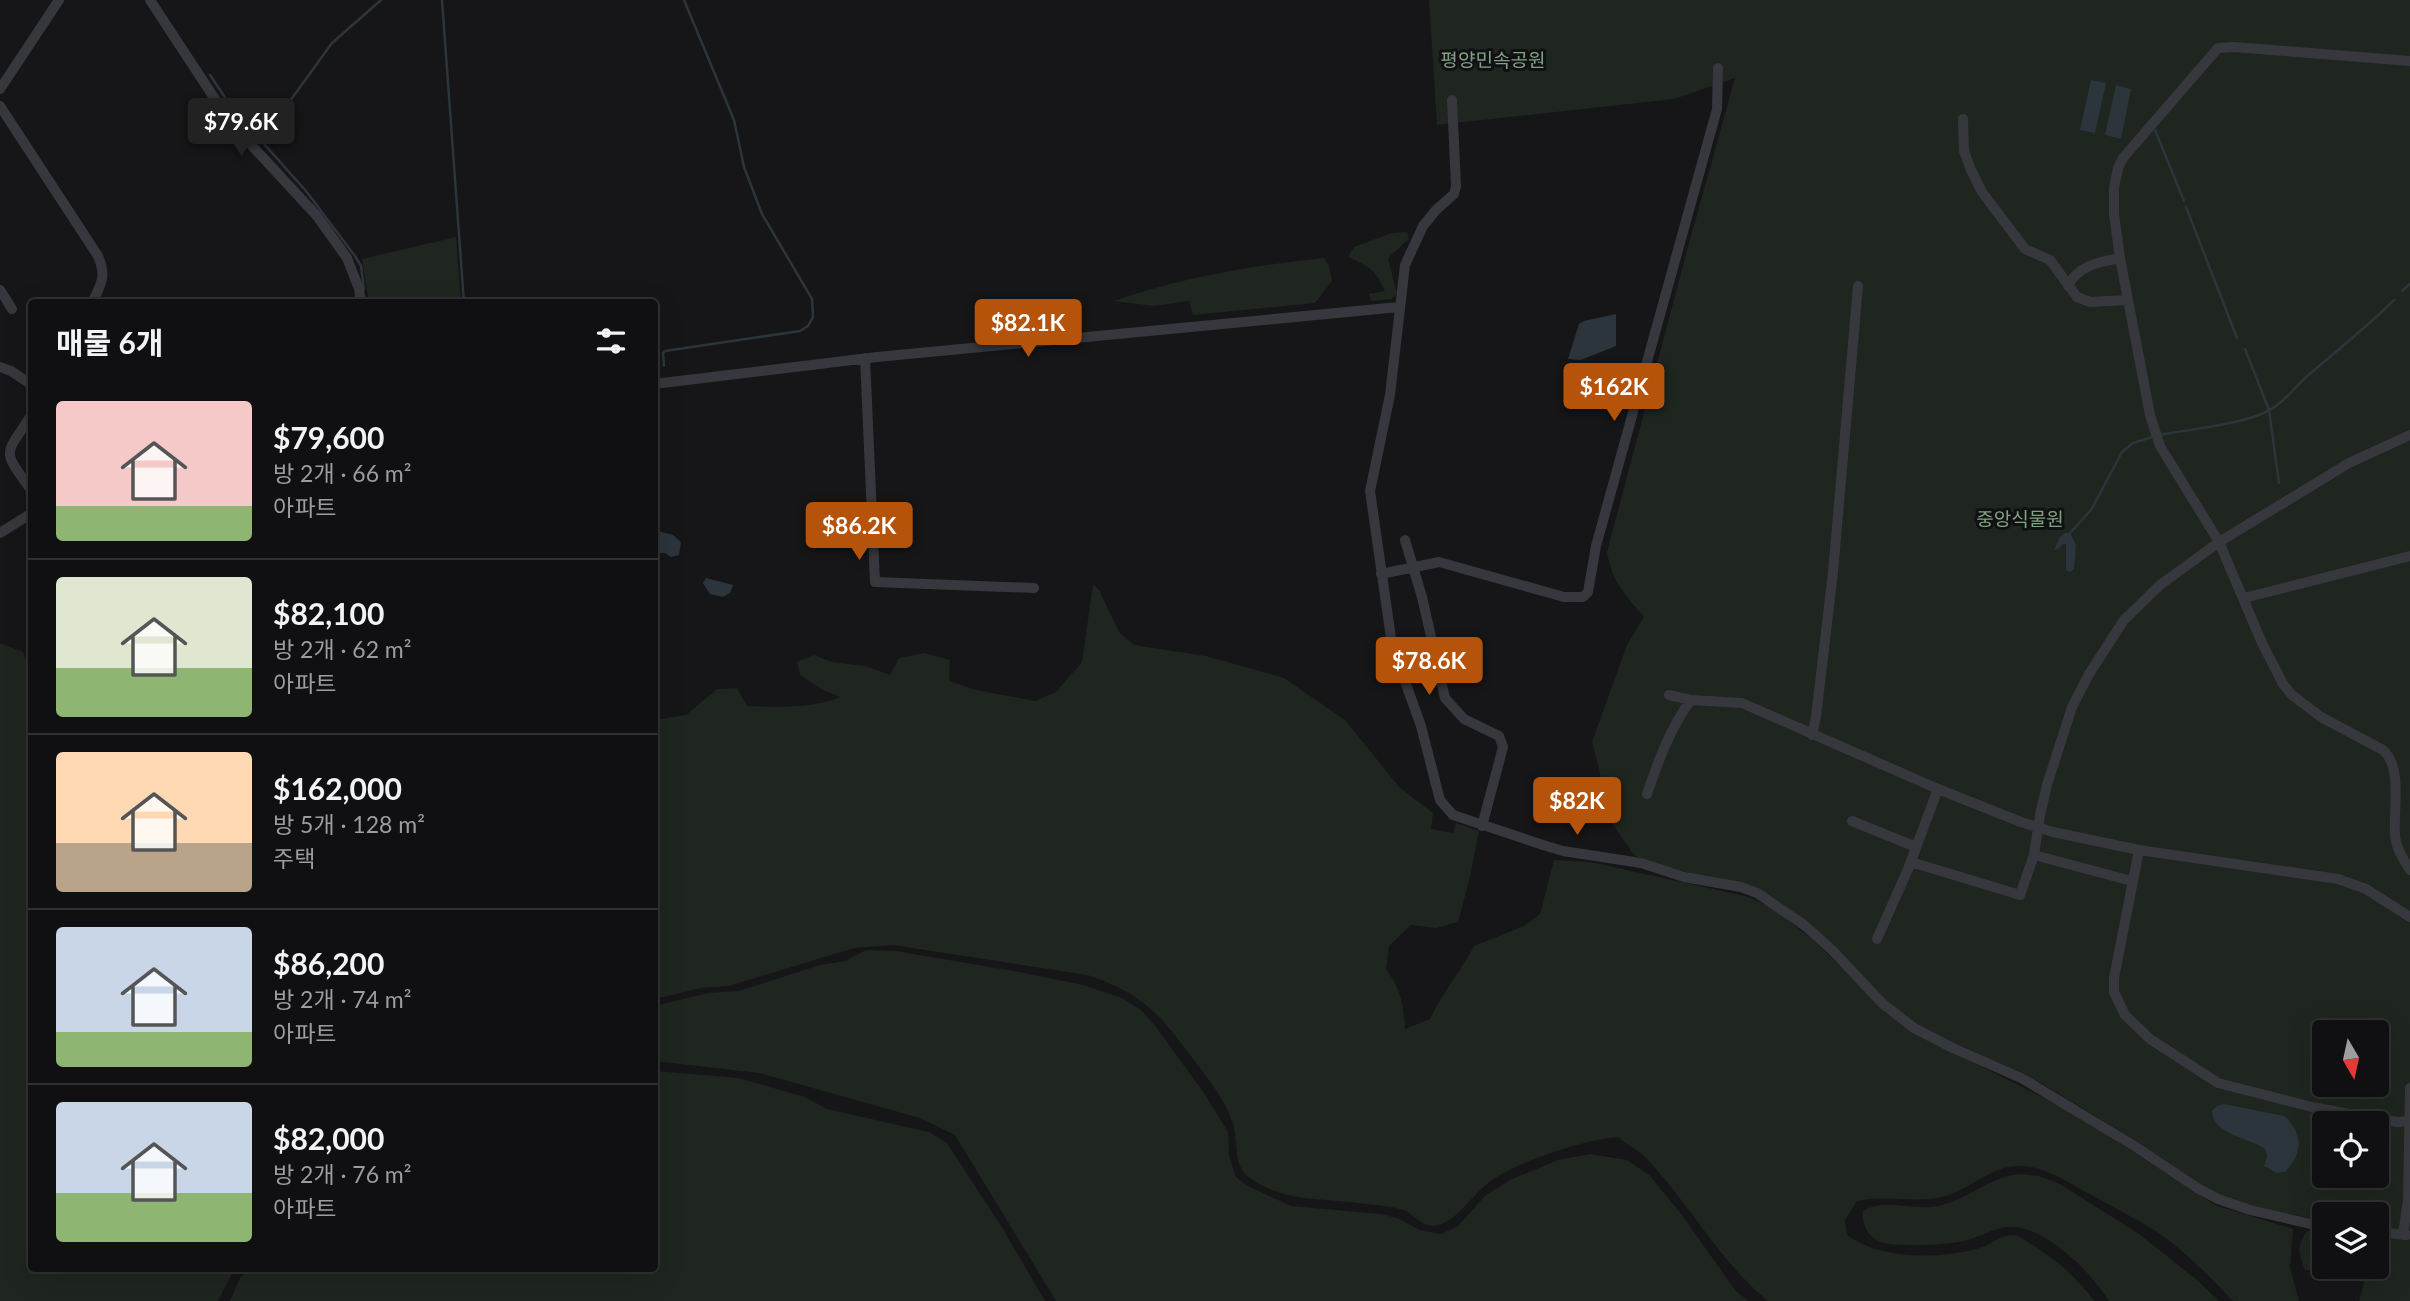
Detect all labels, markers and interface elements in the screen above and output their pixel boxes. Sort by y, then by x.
park label: 평양민속공원 [1441,48,1545,71]
pin: $79.6K [184,99,298,158]
text: $79.6K [204,107,278,135]
pin: $82.1K [971,300,1085,359]
text: $82.1K [991,308,1065,336]
icon: filters [592,322,630,360]
text: 매물 6개 [56,324,164,360]
pin: $162K [1565,364,1663,423]
text: $162K [1579,372,1649,400]
text: $79,600 [273,419,384,455]
icon: home [112,429,196,513]
text: 방 2개 · 66 m² [273,459,411,487]
text: 아파트 [273,493,336,521]
pin: $86.2K [802,503,916,562]
park label: 중앙식물원 [1976,507,2064,530]
text: $86.2K [822,511,896,539]
text: $82,100 [273,595,384,631]
icon: home [112,605,196,689]
text: 방 2개 · 62 m² [273,635,411,663]
pin: $78.6K [1372,638,1486,697]
text: $78.6K [1392,646,1466,674]
text: 아파트 [273,669,336,697]
text: $162,000 [273,770,402,806]
pin: $82K [1536,778,1618,837]
icon: home [112,780,196,864]
text: $82K [1549,786,1605,814]
text: 방 5개 · 128 m² [273,810,425,838]
text: 주택 [273,844,315,872]
text: $86,200 [273,945,384,981]
icon: home [112,955,196,1039]
text: 방 2개 · 74 m² [273,985,411,1013]
text: 아파트 [273,1019,336,1047]
north arrow [2312,1020,2389,1097]
map controls [2312,1020,2389,1279]
button: locate [2312,1111,2389,1188]
text: $82,000 [273,1120,384,1156]
icon: home [112,1130,196,1214]
text: 방 2개 · 76 m² [273,1160,411,1188]
text: 아파트 [273,1194,336,1222]
button: layers [2312,1202,2389,1279]

